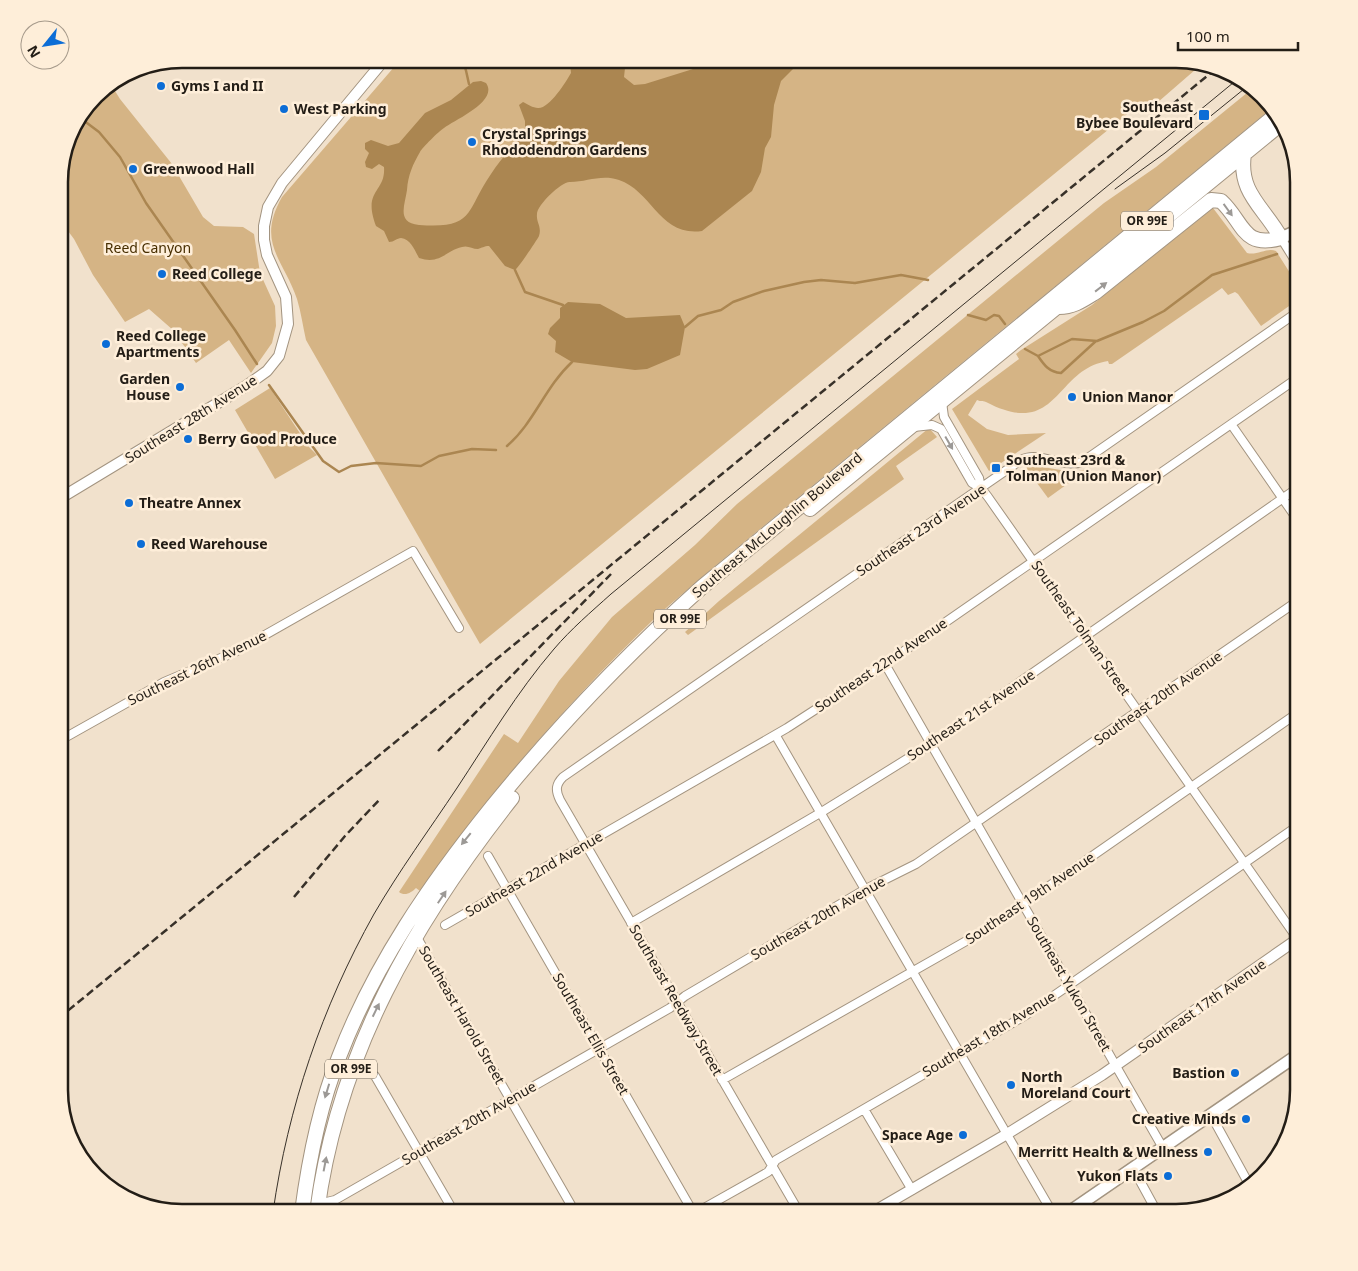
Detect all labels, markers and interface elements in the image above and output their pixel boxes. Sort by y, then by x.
north arrow [20,20,70,70]
scale bar [1178,20,1298,52]
text: 100 m [1186,26,1230,46]
text: N [22,42,44,61]
place label: Gyms I and II [171,76,263,95]
marker: Gyms I and II [155,80,167,92]
place label: Southeast Bybee Boulevard [1076,97,1193,132]
place label: West Parking [294,99,387,118]
marker: West Parking [278,103,290,115]
marker: Southeast Bybee Boulevard [1197,108,1211,122]
place label: Crystal Springs Rhododendron Gardens [482,124,647,159]
marker: Crystal Springs Rhododendron Gardens [466,136,478,148]
place label: Greenwood Hall [143,159,254,178]
marker: Greenwood Hall [127,163,139,175]
one-way arrow [1223,203,1234,216]
road number: OR 99E [1121,212,1173,230]
park label: Reed Canyon [105,238,191,257]
place label: Reed College [172,264,262,283]
marker: Reed College [156,268,168,280]
one-way arrow [1094,282,1107,293]
place label: Reed College Apartments [116,326,206,361]
marker: Reed College Apartments [100,338,112,350]
place label: Garden House [119,369,170,404]
street label: Southeast 28th Avenue [121,370,260,467]
marker: Garden House [174,381,186,393]
place label: Union Manor [1082,387,1174,406]
marker: Union Manor [1066,391,1078,403]
place label: Berry Good Produce [198,429,337,448]
marker: Berry Good Produce [182,433,194,445]
one-way arrow [945,437,954,450]
street label: Southeast McLoughlin Boulevard [688,448,866,602]
place label: Southeast 23rd & Tolman (Union Manor) [1006,450,1162,485]
marker: Southeast 23rd & Tolman (Union Manor) [990,462,1002,474]
street label: Southeast 23rd Avenue [852,479,989,580]
place label: Theatre Annex [139,493,242,512]
marker: Theatre Annex [123,497,135,509]
place label: Reed Warehouse [151,534,268,553]
marker: Reed Warehouse [135,538,147,550]
street label: Southeast Tolman Street [1027,556,1135,699]
road number: OR 99E [654,610,706,628]
street label: Southeast 22nd Avenue [811,613,951,716]
street label: Southeast 26th Avenue [124,626,269,709]
street label: Southeast 20th Avenue [1090,646,1226,749]
street label: Southeast 21st Avenue [903,665,1038,764]
street label: Southeast 22nd Avenue [462,826,606,921]
one-way arrow [461,832,472,845]
street label: Southeast 19th Avenue [961,847,1098,948]
street label: Southeast 20th Avenue [747,871,888,964]
one-way arrow [437,890,446,903]
street label: Southeast Yukon Street [1023,913,1116,1055]
street label: Southeast Reedway Street [625,921,728,1079]
street label: Southeast Harold Street [415,942,510,1087]
street label: Southeast 17th Avenue [1134,954,1270,1057]
street label: Southeast Ellis Street [549,969,634,1098]
street label: Southeast 18th Avenue [919,986,1059,1081]
one-way arrow [371,1003,380,1018]
road number: OR 99E [325,1060,377,1078]
place label: Bastion [1172,1063,1225,1082]
place label: North Moreland Court [1021,1067,1131,1102]
marker: Bastion [1229,1067,1241,1079]
street label: Southeast 20th Avenue [398,1076,539,1169]
marker: North Moreland Court [1005,1079,1017,1091]
one-way arrow [323,1084,330,1099]
place label: Creative Minds [1132,1109,1236,1128]
marker: Creative Minds [1240,1113,1252,1125]
place label: Space Age [882,1125,953,1144]
marker: Space Age [957,1129,969,1141]
place label: Merritt Health & Wellness [1018,1142,1198,1161]
marker: Merritt Health & Wellness [1202,1146,1214,1158]
one-way arrow [321,1156,329,1172]
place label: Yukon Flats [1077,1166,1158,1185]
marker: Yukon Flats [1162,1170,1174,1182]

